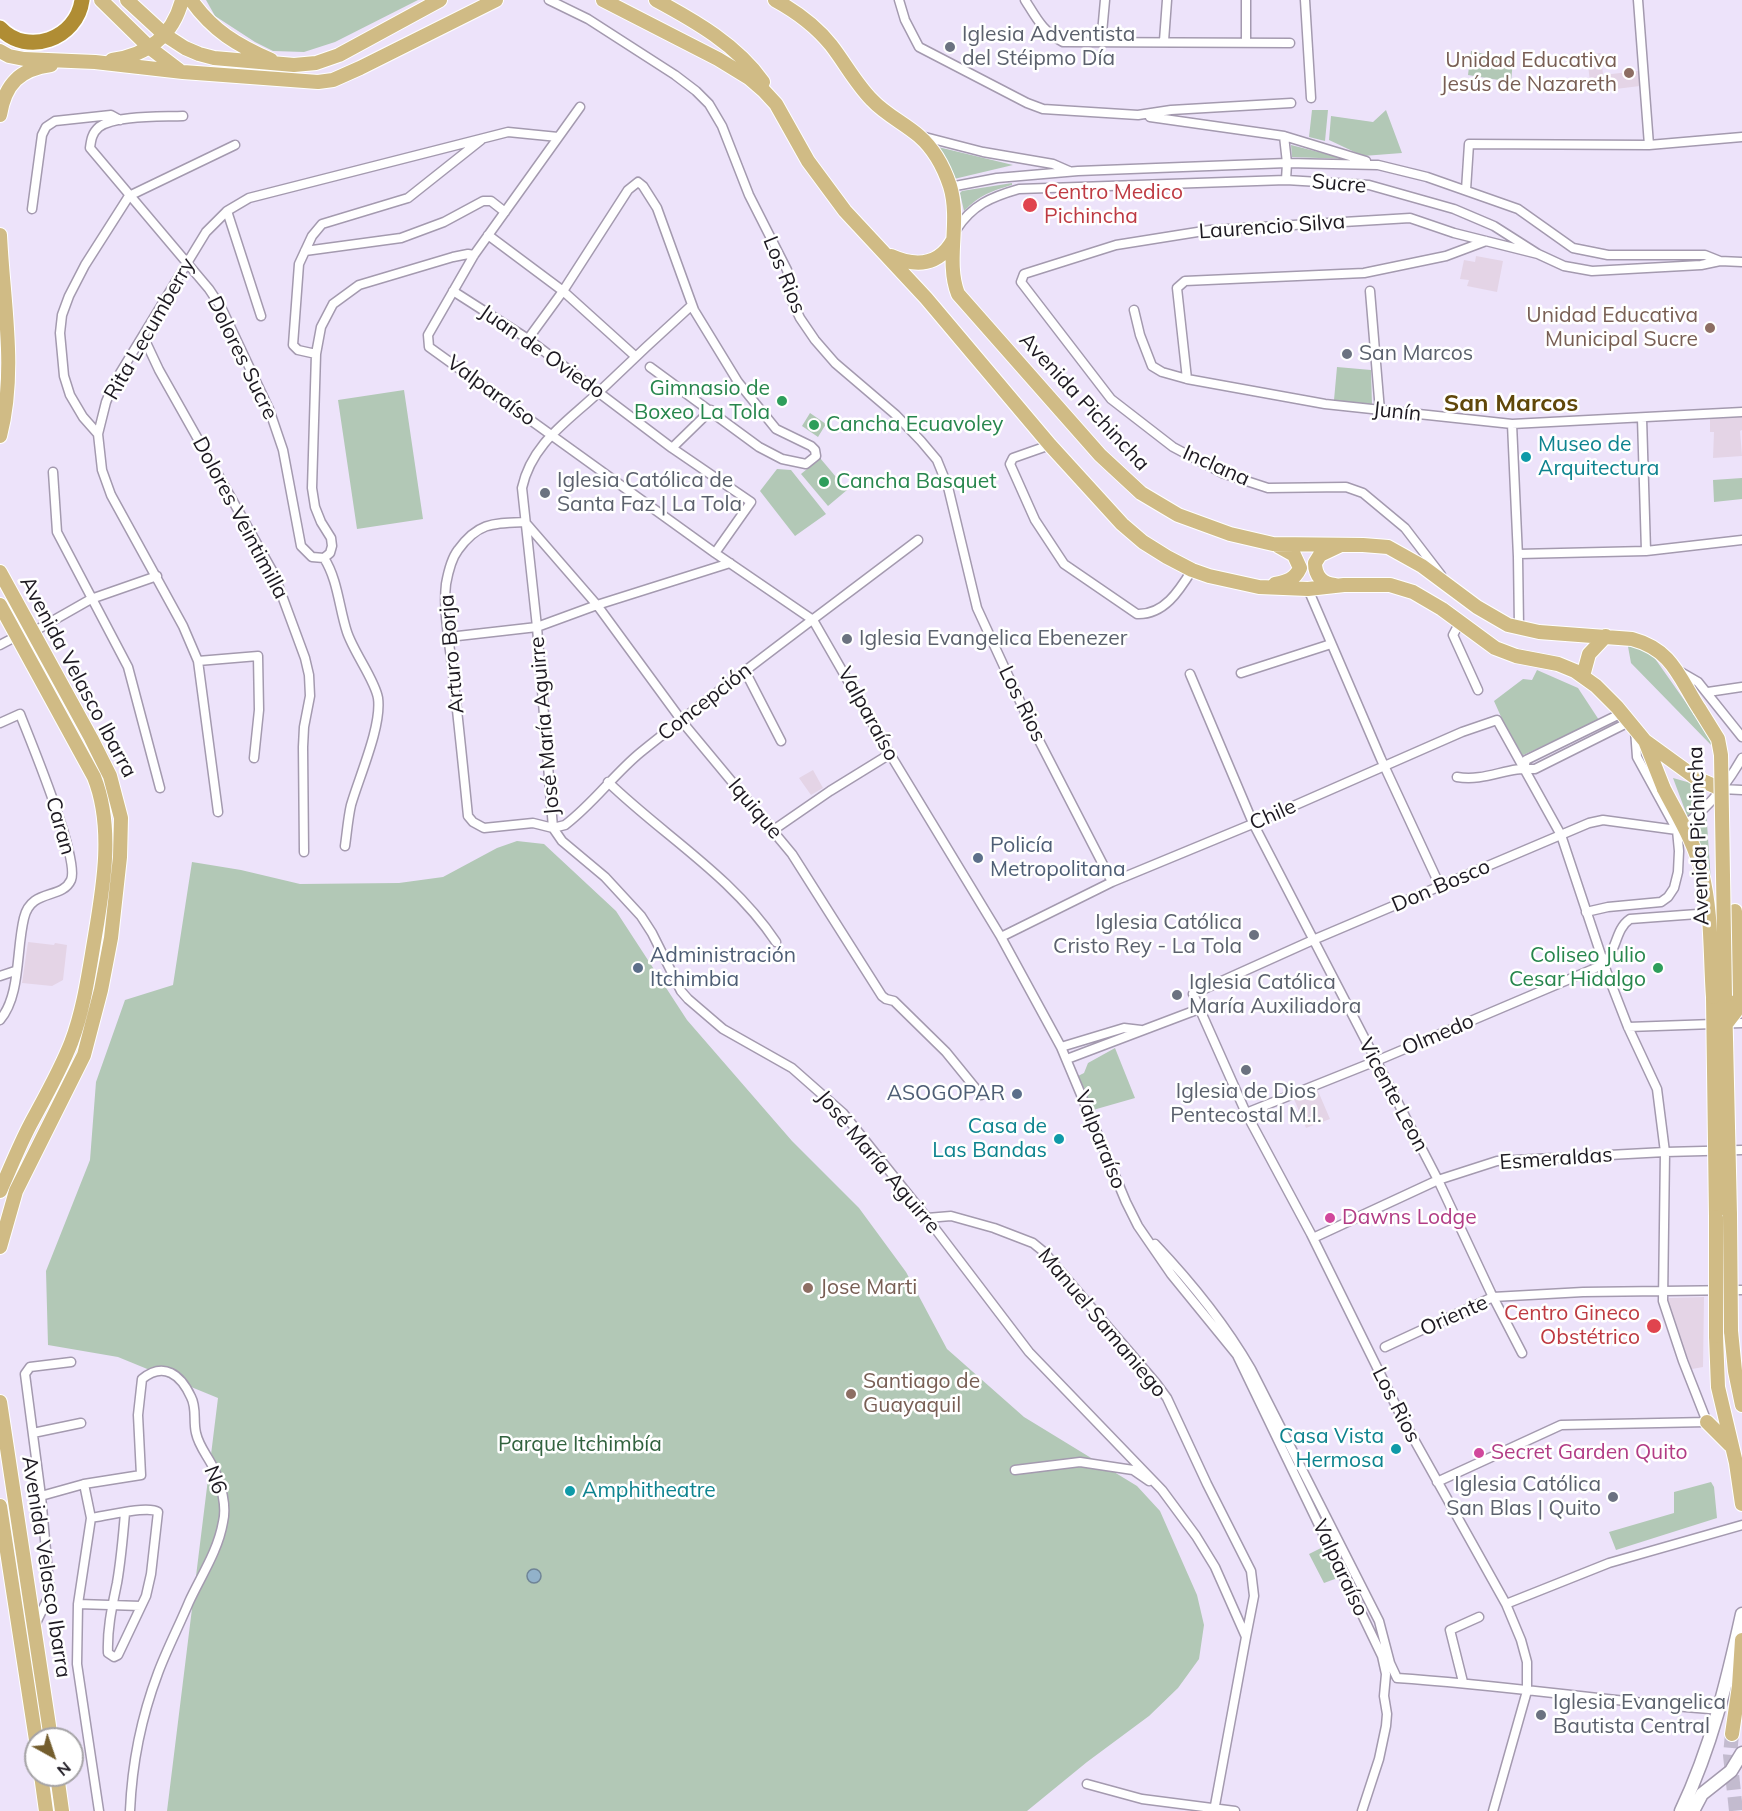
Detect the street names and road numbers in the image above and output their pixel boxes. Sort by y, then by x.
street label: Sucre [1311,169,1367,199]
street label: Laurencio Silva [1198,209,1346,245]
street label: Los Rios [757,233,811,317]
street label: Rita Lecumberry [99,254,201,404]
street label: Dolores Sucre [201,292,283,424]
street label: Juan de Oviedo [474,299,610,405]
street label: Avenida Pichincha [1014,328,1154,476]
street label: Valparaíso [442,350,540,432]
street label: Junín [1371,397,1423,427]
street label: Dolores Veintimilla [187,433,293,603]
street label: Inclana [1179,440,1253,492]
street label: Avenida Velasco Ibarra [14,572,142,782]
street label: Arturo Borja [434,593,470,715]
street label: José María Aguirre [525,636,565,816]
street label: Concepción [653,658,757,746]
street label: Los Rios [993,662,1051,746]
street label: Valparaíso [832,663,904,765]
street label: Avenida Pichincha [1683,746,1715,926]
street label: Iquique [722,774,788,844]
street label: Caran [40,794,80,858]
street label: Chile [1246,794,1300,836]
street label: Don Bosco [1388,854,1494,918]
street label: Olmedo [1398,1009,1478,1061]
street label: Vicente Leon [1353,1034,1433,1156]
street label: José María Aguirre [811,1085,945,1239]
street label: Valparaíso [1069,1087,1131,1193]
street label: Esmeraldas [1499,1142,1613,1176]
street label: Manuel Samaniego [1032,1243,1172,1403]
street label: Oriente [1416,1290,1492,1342]
street label: Los Rios [1366,1363,1426,1447]
street label: Avenida Velasco Ibarra [16,1454,76,1680]
street label: N6 [198,1462,232,1498]
street label: Valparaíso [1307,1516,1373,1620]

